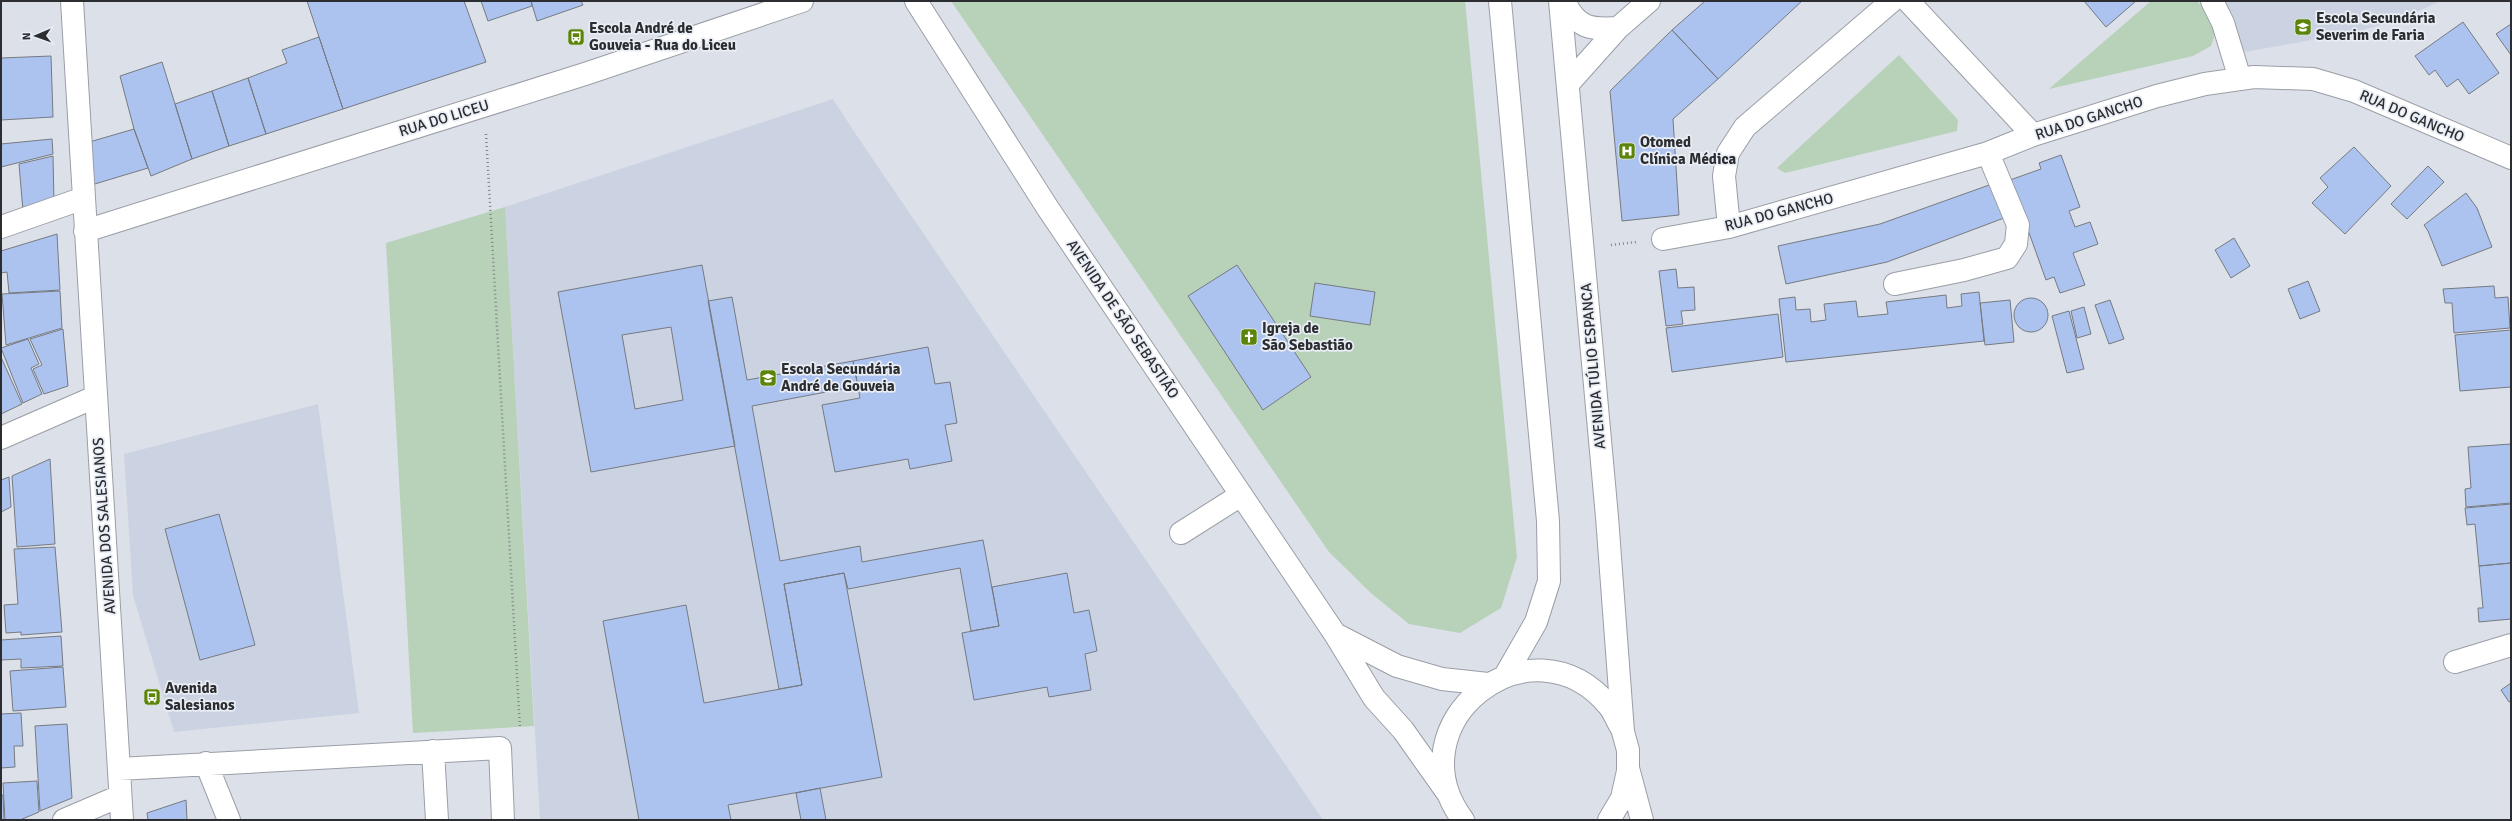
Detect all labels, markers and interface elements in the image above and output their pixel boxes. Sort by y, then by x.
place label: Escola Secundária Severim de Faria [2316,9,2436,44]
north arrow [16,16,56,56]
school or university icon: Escola Secundária Severim de Faria [2293,17,2313,37]
place label: Escola André de Gouveia - Rua do Liceu [589,19,736,54]
bus stop icon: Escola André de Gouveia - Rua do Liceu [566,27,586,47]
text: N [20,32,33,40]
street label: RUA DO GANCHO [2357,86,2467,146]
street label: RUA DO GANCHO [2033,92,2145,144]
street label: RUA DO LICEU [397,96,491,140]
place label: Otomed Clínica Médica [1640,133,1737,168]
hospital icon: Otomed Clínica Médica [1617,141,1637,161]
street label: RUA DO GANCHO [1723,189,1836,235]
street label: AVENIDA DE SÃO SEBASTIÃO [1063,236,1184,402]
street label: AVENIDA TÚLIO ESPANCA [1576,282,1609,450]
place label: Igreja de São Sebastião [1262,319,1353,354]
church icon: Igreja de São Sebastião [1239,327,1259,347]
place label: Escola Secundária André de Gouveia [781,360,901,395]
school or university icon: Escola Secundária André de Gouveia [758,368,778,388]
street label: AVENIDA DOS SALESIANOS [89,437,119,615]
place label: Avenida Salesianos [165,679,235,714]
bus stop icon: Avenida Salesianos [142,687,162,707]

